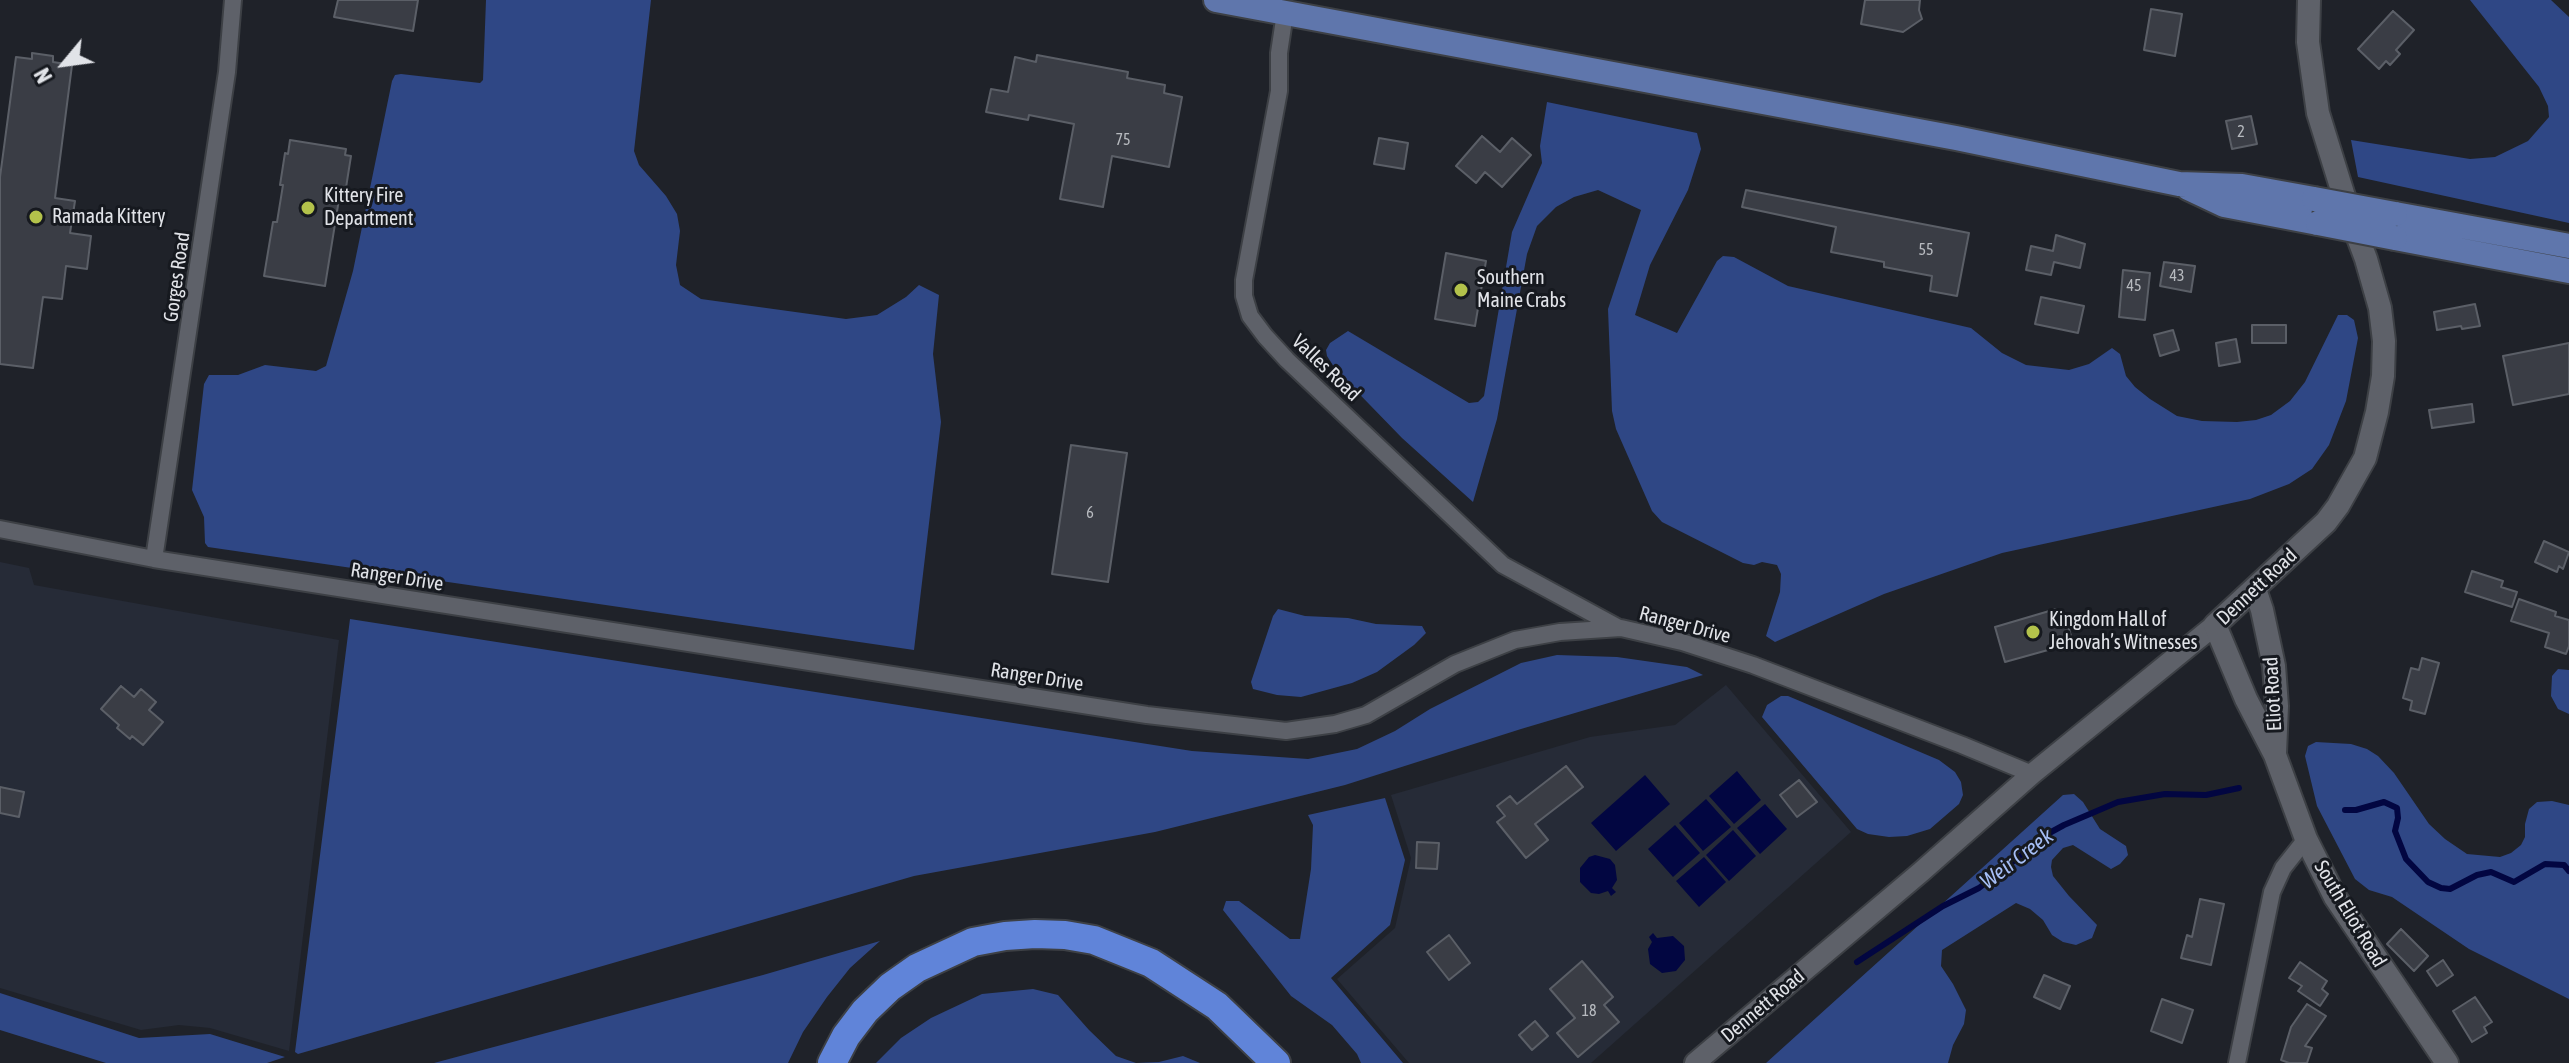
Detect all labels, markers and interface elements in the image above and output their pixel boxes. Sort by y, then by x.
north arrow [24,24,104,104]
text: N [28,64,58,88]
house number: 2 [2237,122,2245,142]
house number: 75 [1115,130,1131,150]
place label: Kittery Fire Department [324,184,413,231]
marker: Kittery Fire Department [299,199,317,217]
place label: Ramada Kittery [52,205,165,229]
marker: Ramada Kittery [27,208,45,226]
street label: Gorges Road [159,230,195,324]
house number: 55 [1918,240,1934,260]
place label: Southern Maine Crabs [1477,266,1566,313]
house number: 43 [2169,266,2185,286]
house number: 45 [2126,276,2142,296]
marker: Southern Maine Crabs [1452,281,1470,299]
street label: Valles Road [1287,330,1365,406]
house number: 6 [1086,503,1094,523]
street label: Dennett Road [2212,544,2302,630]
street label: Ranger Drive [349,558,445,596]
street label: Ranger Drive [1637,601,1733,649]
place label: Kingdom Hall of Jehovah’s Witnesses [2049,608,2198,655]
marker: Kingdom Hall of Jehovah’s Witnesses [2024,623,2042,641]
street label: Eliot Road [2259,656,2287,732]
street label: Ranger Drive [989,658,1085,696]
water label: Weir Creek [1975,823,2059,895]
street label: South Eliot Road [2309,856,2391,972]
street label: Dennett Road [1717,964,1809,1048]
house number: 18 [1581,1001,1597,1021]

